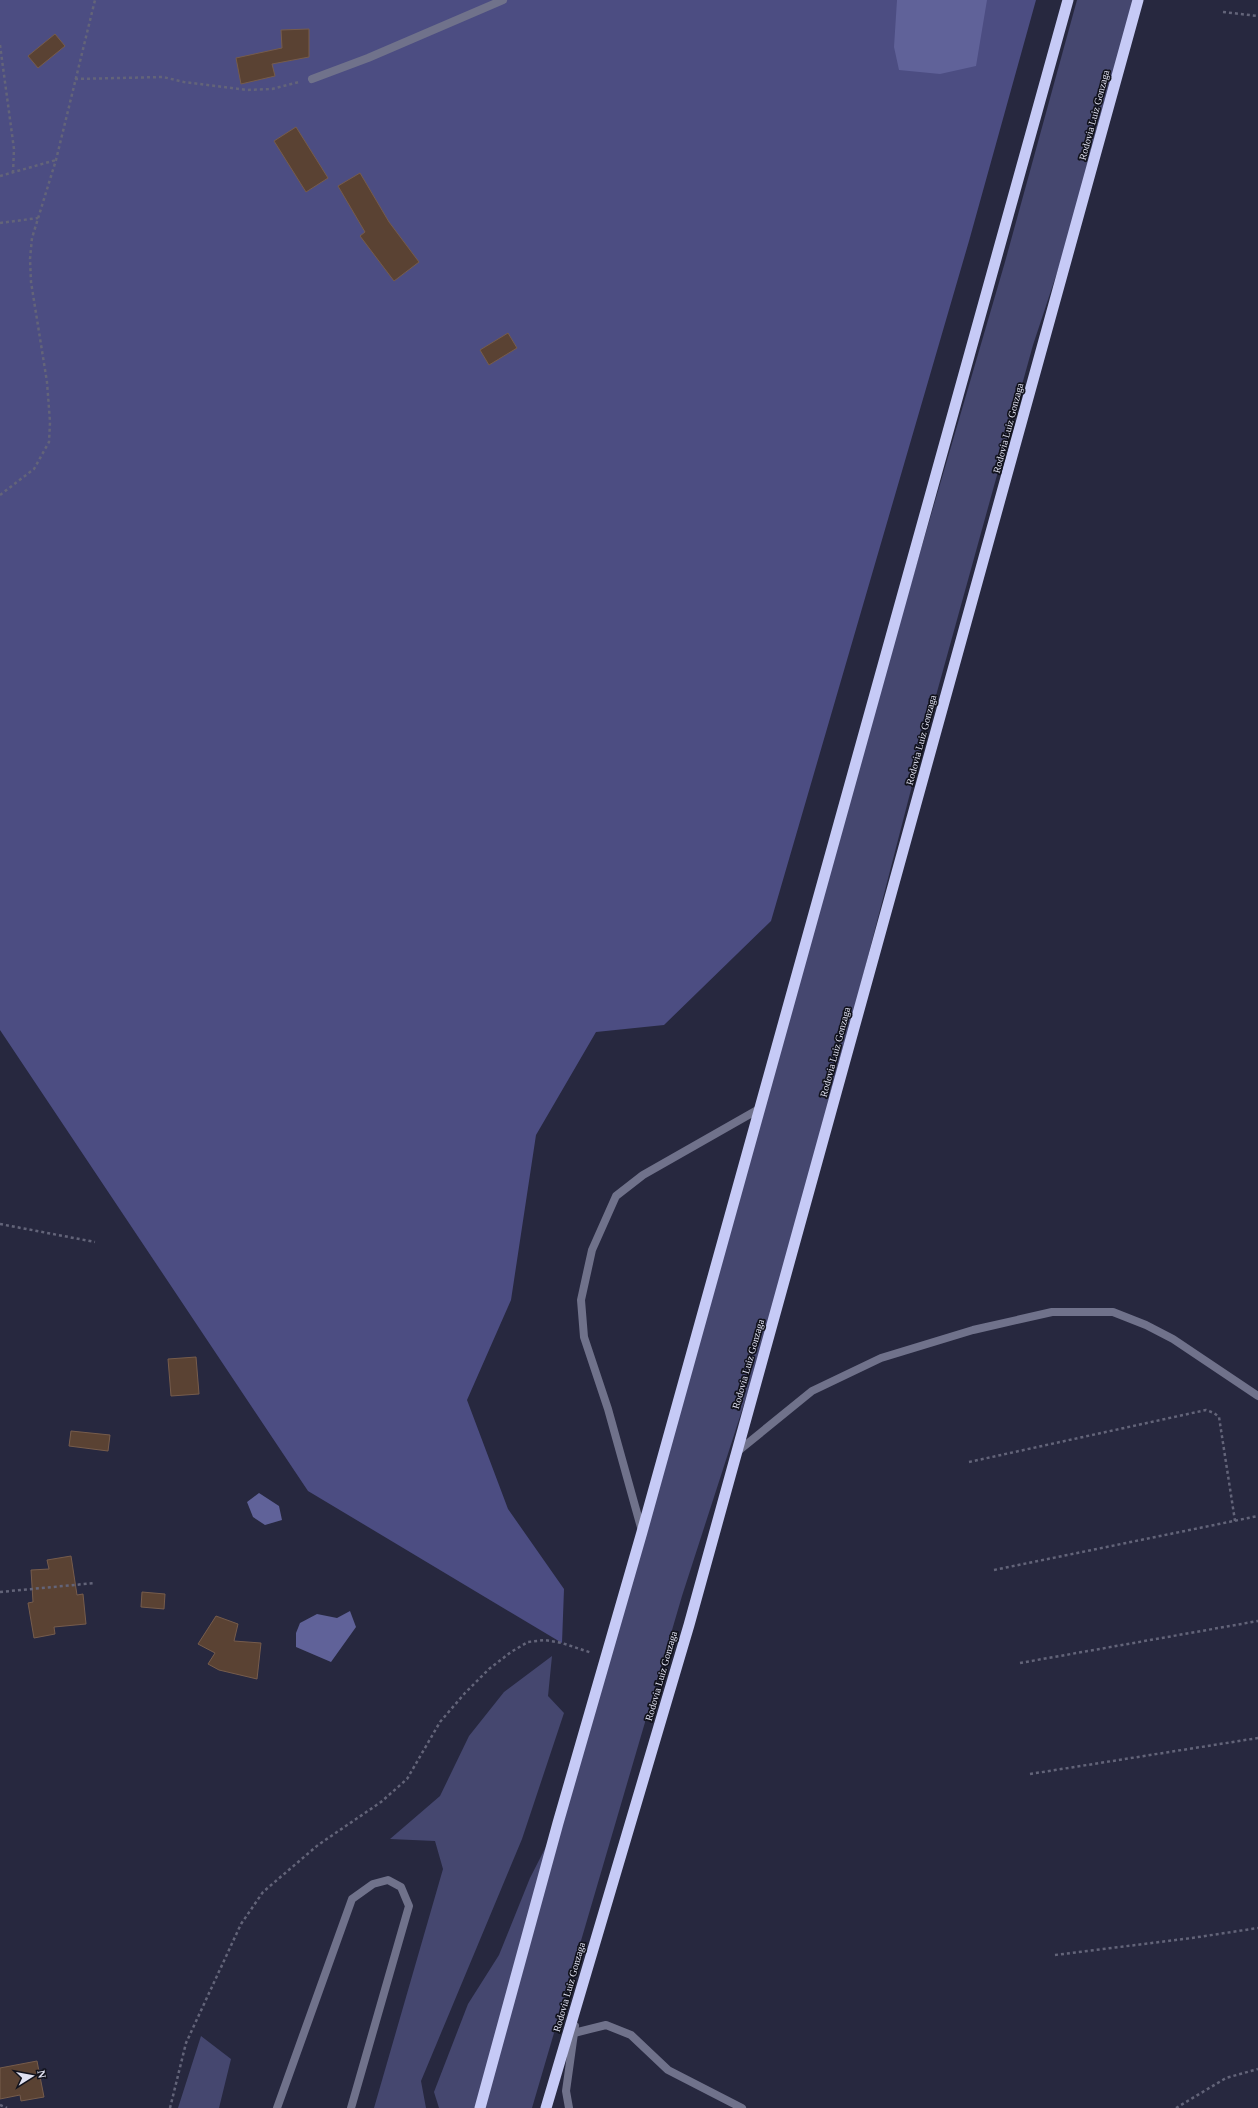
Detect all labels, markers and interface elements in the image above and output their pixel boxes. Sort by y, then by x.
street label: Rodovia Luiz Gonzaga [1077,68,1111,161]
street label: Rodovia Luiz Gonzaga [991,381,1025,474]
street label: Rodovia Luiz Gonzaga [904,693,938,786]
street label: Rodovia Luiz Gonzaga [818,1005,852,1098]
street label: Rodovia Luiz Gonzaga [730,1317,766,1410]
street label: Rodovia Luiz Gonzaga [643,1629,679,1722]
street label: Rodovia Luiz Gonzaga [551,1940,587,2033]
north arrow [12,2056,52,2096]
text: N [35,2069,48,2079]

